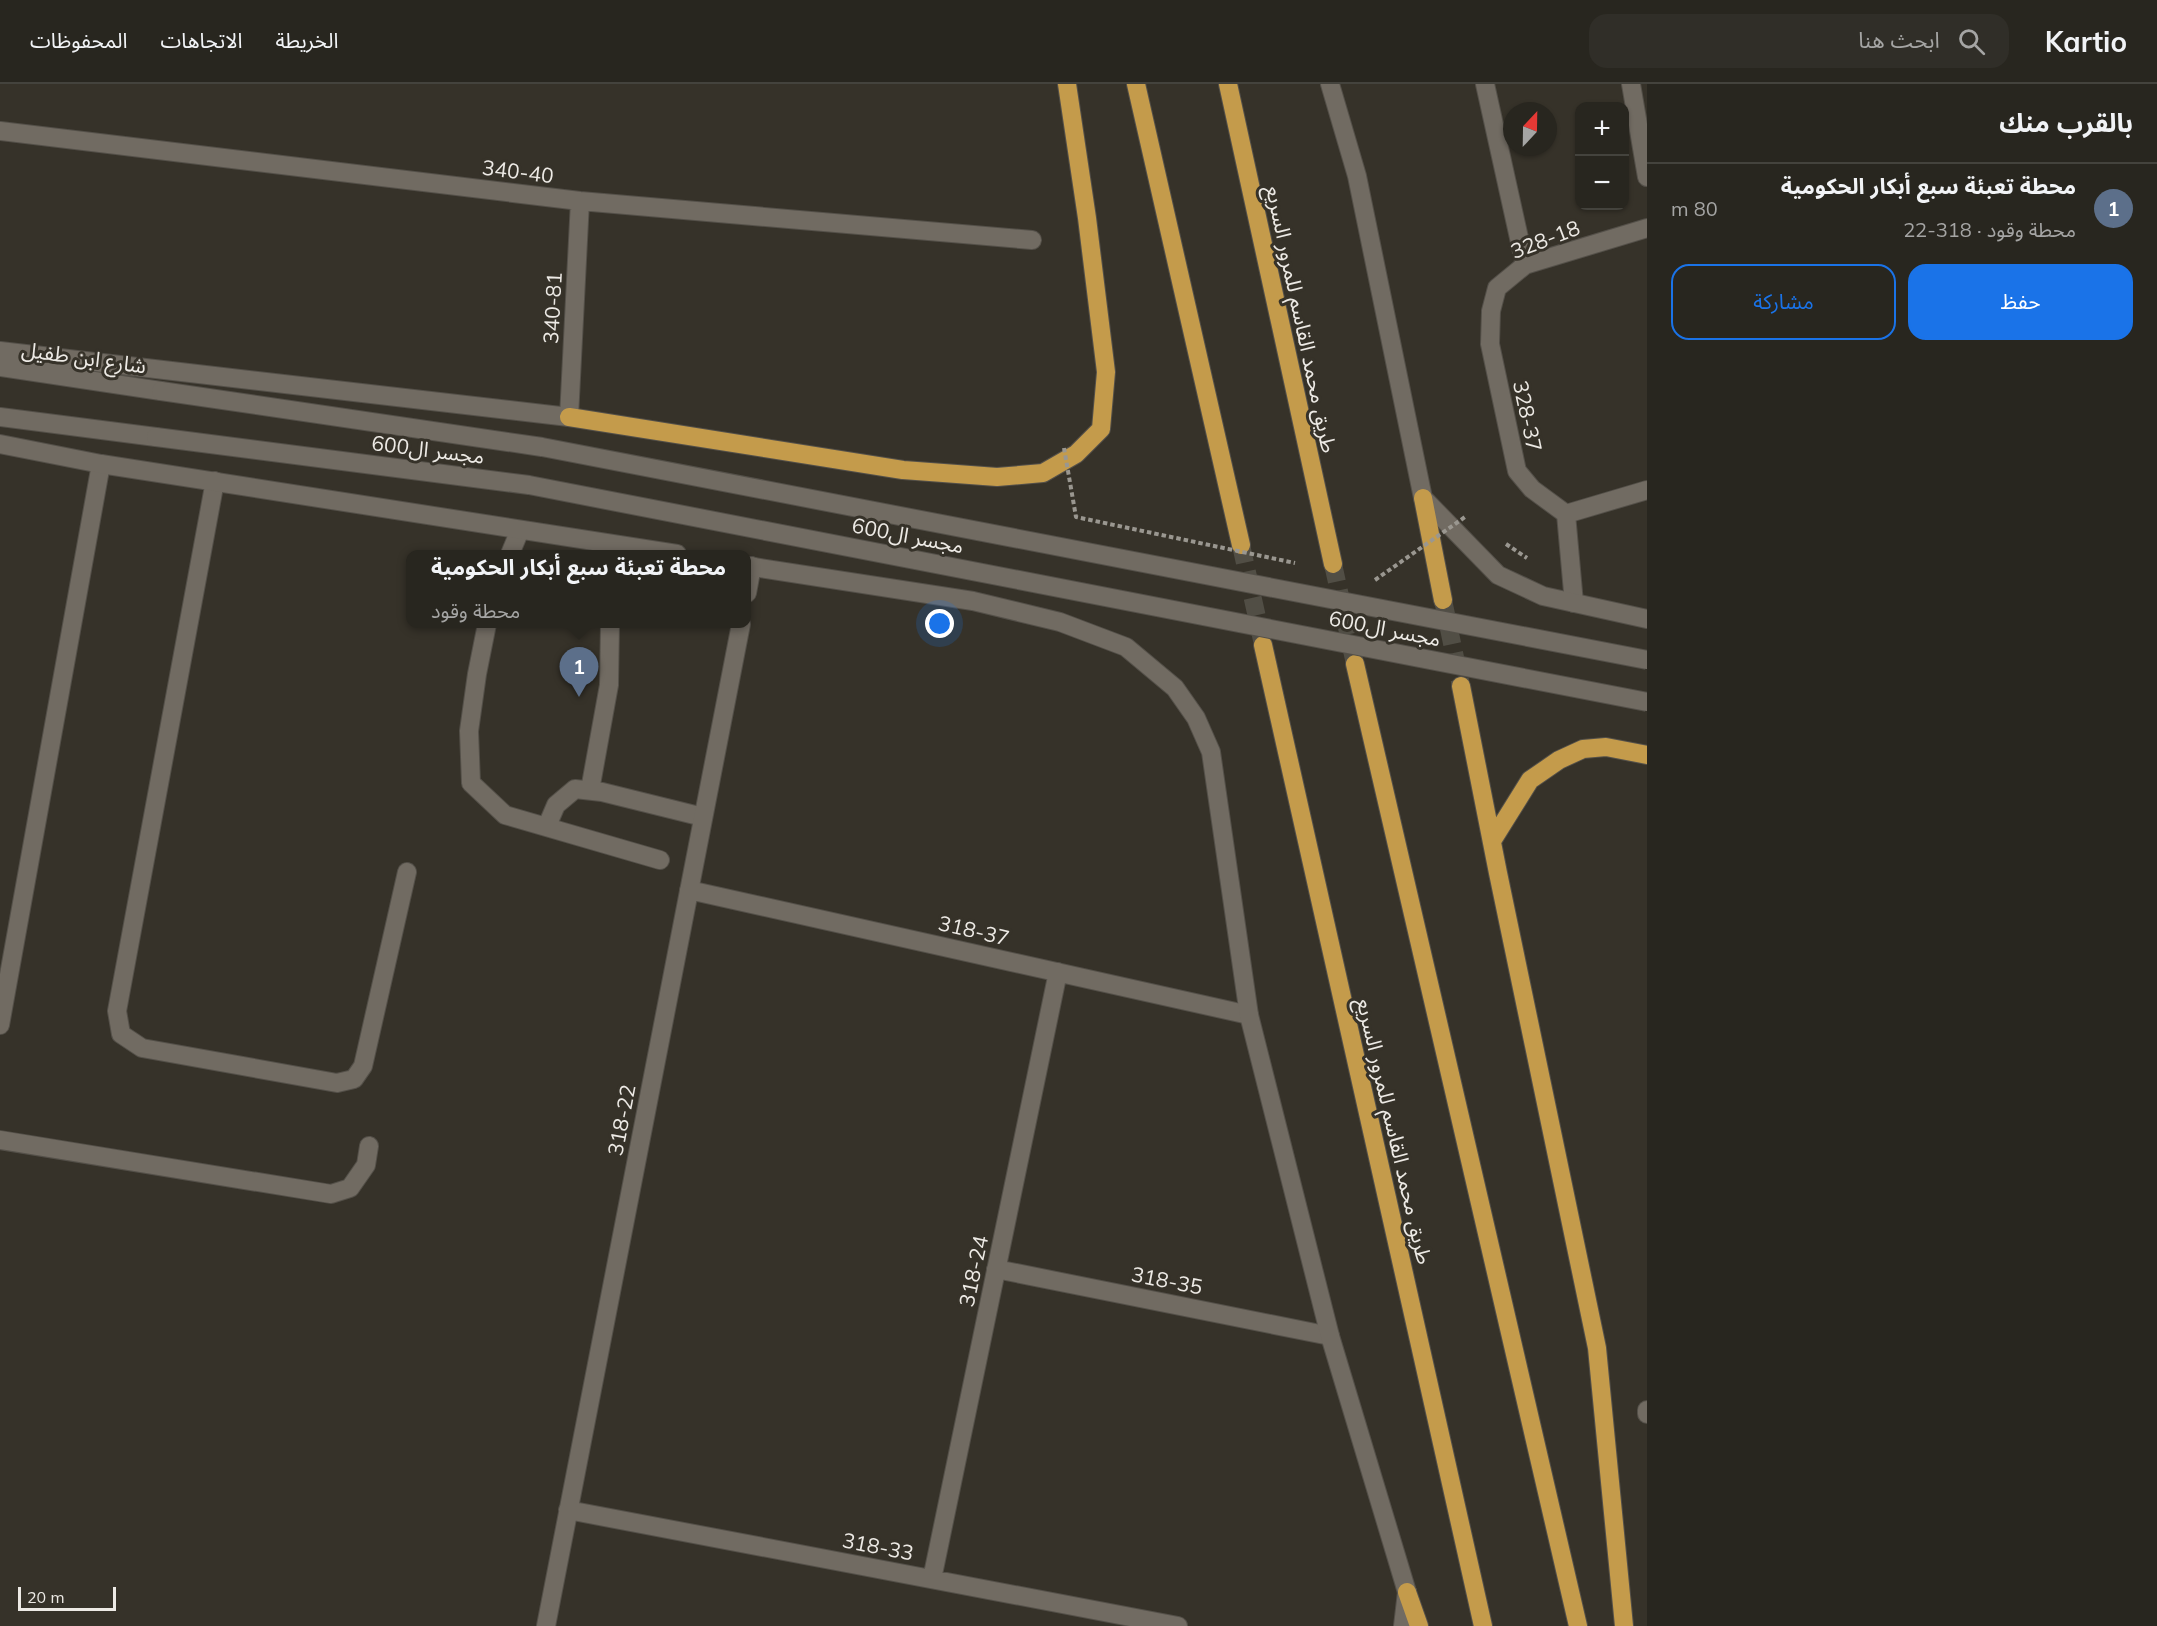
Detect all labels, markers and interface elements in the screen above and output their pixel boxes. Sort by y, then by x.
search box [1589,14,2009,68]
text: Kartio [2045,24,2127,59]
icon: search [1955,25,1988,58]
text: ابحث هنا [1858,26,1940,54]
text: المحفوظات [30,27,127,53]
text: الاتجاهات [160,27,242,53]
text: الخريطة [275,27,338,53]
north arrow [1503,102,1557,156]
map controls [1575,102,1629,210]
button: + [1575,102,1629,156]
text: بالقرب منك [1999,106,2133,139]
street label: 340-40 [481,154,555,188]
button: − [1575,156,1629,210]
text: محطة تعبئة سبع أبكار الحكومية [1781,172,2076,200]
street label: طريق محمد القاسم للمرور السريع [1258,183,1343,456]
text: 80 m [1671,196,1718,221]
text: 1 [2108,196,2120,221]
street label: 328-18 [1507,214,1583,264]
text: محطة وقود · 318-22 [1903,217,2076,242]
button: مشاركة [1671,264,1896,340]
button: حفظ [1908,264,2133,340]
street label: 340-81 [537,271,567,345]
street label: شارع ابن طفيل [20,335,148,382]
street label: 328-37 [1508,378,1548,454]
street label: مجسر ال600 [370,429,486,469]
street label: مجسر ال600 [850,511,966,559]
popup [406,550,751,628]
text: محطة تعبئة سبع أبكار الحكومية [431,553,726,581]
text: محطة وقود [431,598,520,623]
street label: مجسر ال600 [1327,604,1443,652]
your location [925,609,954,638]
pin: 1 [560,648,598,697]
street label: 318-37 [936,909,1012,951]
street label: طريق محمد القاسم للمرور السريع [1349,995,1438,1267]
street label: 318-22 [601,1082,641,1158]
street label: 318-24 [953,1233,993,1309]
street label: 318-35 [1129,1260,1205,1300]
street label: 318-33 [840,1526,916,1566]
scale bar [18,1584,116,1612]
text: 20 m [27,1587,64,1607]

